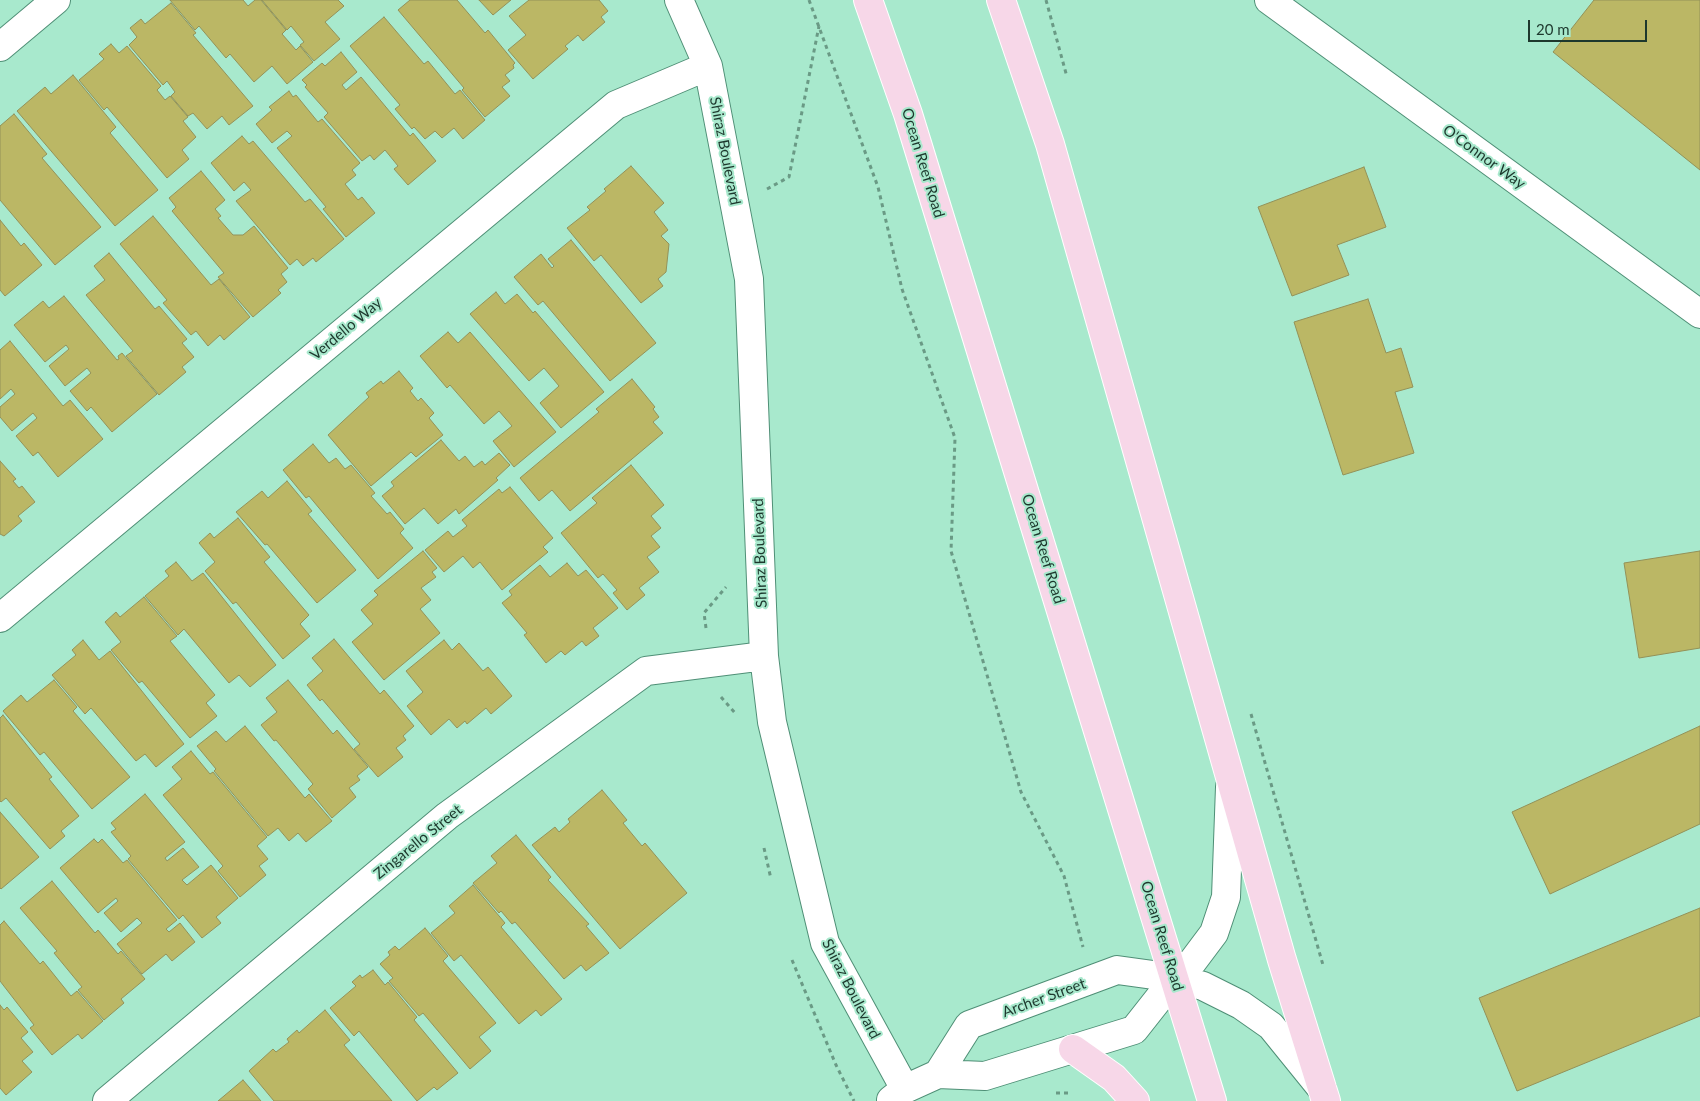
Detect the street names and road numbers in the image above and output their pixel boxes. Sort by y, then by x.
street label: Shiraz Boulevard [706,95,744,207]
street label: Ocean Reef Road [898,106,948,220]
street label: O'Connor Way [1439,121,1529,193]
street label: Verdello Way [307,294,385,364]
street label: Ocean Reef Road [1018,492,1068,606]
street label: Shiraz Boulevard [749,498,771,608]
street label: Zingarello Street [370,801,466,883]
street label: Ocean Reef Road [1137,879,1187,993]
street label: Shiraz Boulevard [818,936,884,1042]
street label: Archer Street [1000,975,1088,1021]

